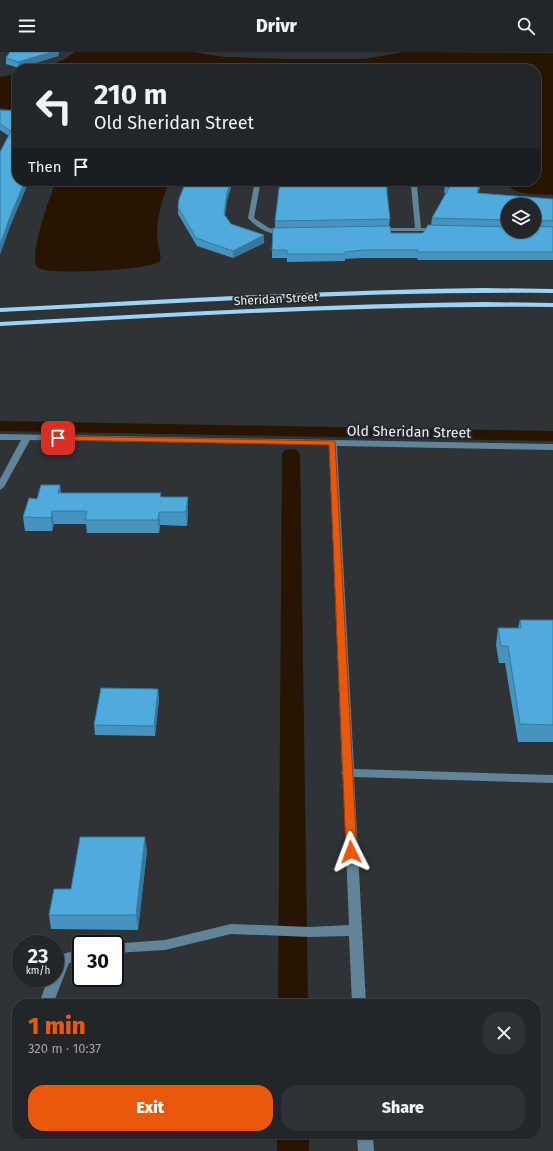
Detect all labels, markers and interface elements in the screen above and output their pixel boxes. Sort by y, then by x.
icon: menu [16,15,38,37]
text: Drivr [256,15,297,37]
icon: search [515,15,537,37]
text: 210 m [94,78,168,111]
icon: left [28,80,80,132]
text: Old Sheridan Street [94,112,254,134]
icon: arrive [70,156,92,178]
text: Then [28,158,62,176]
map controls [501,198,541,238]
button: layers [501,198,541,238]
street label: Sheridan Street [233,290,319,308]
pin [41,421,75,455]
street label: Old Sheridan Street [347,422,472,442]
icon: arrive [47,427,69,449]
position arrow [330,831,372,873]
speed limit sign: 30 [72,935,124,987]
text: 23 [28,944,48,968]
text: km/h [26,965,50,977]
text: 1 min [28,1012,86,1040]
button: close [483,1012,525,1054]
text: 320 m · 10:37 [28,1041,101,1056]
button: Exit [28,1085,273,1131]
button: Share [281,1085,525,1131]

